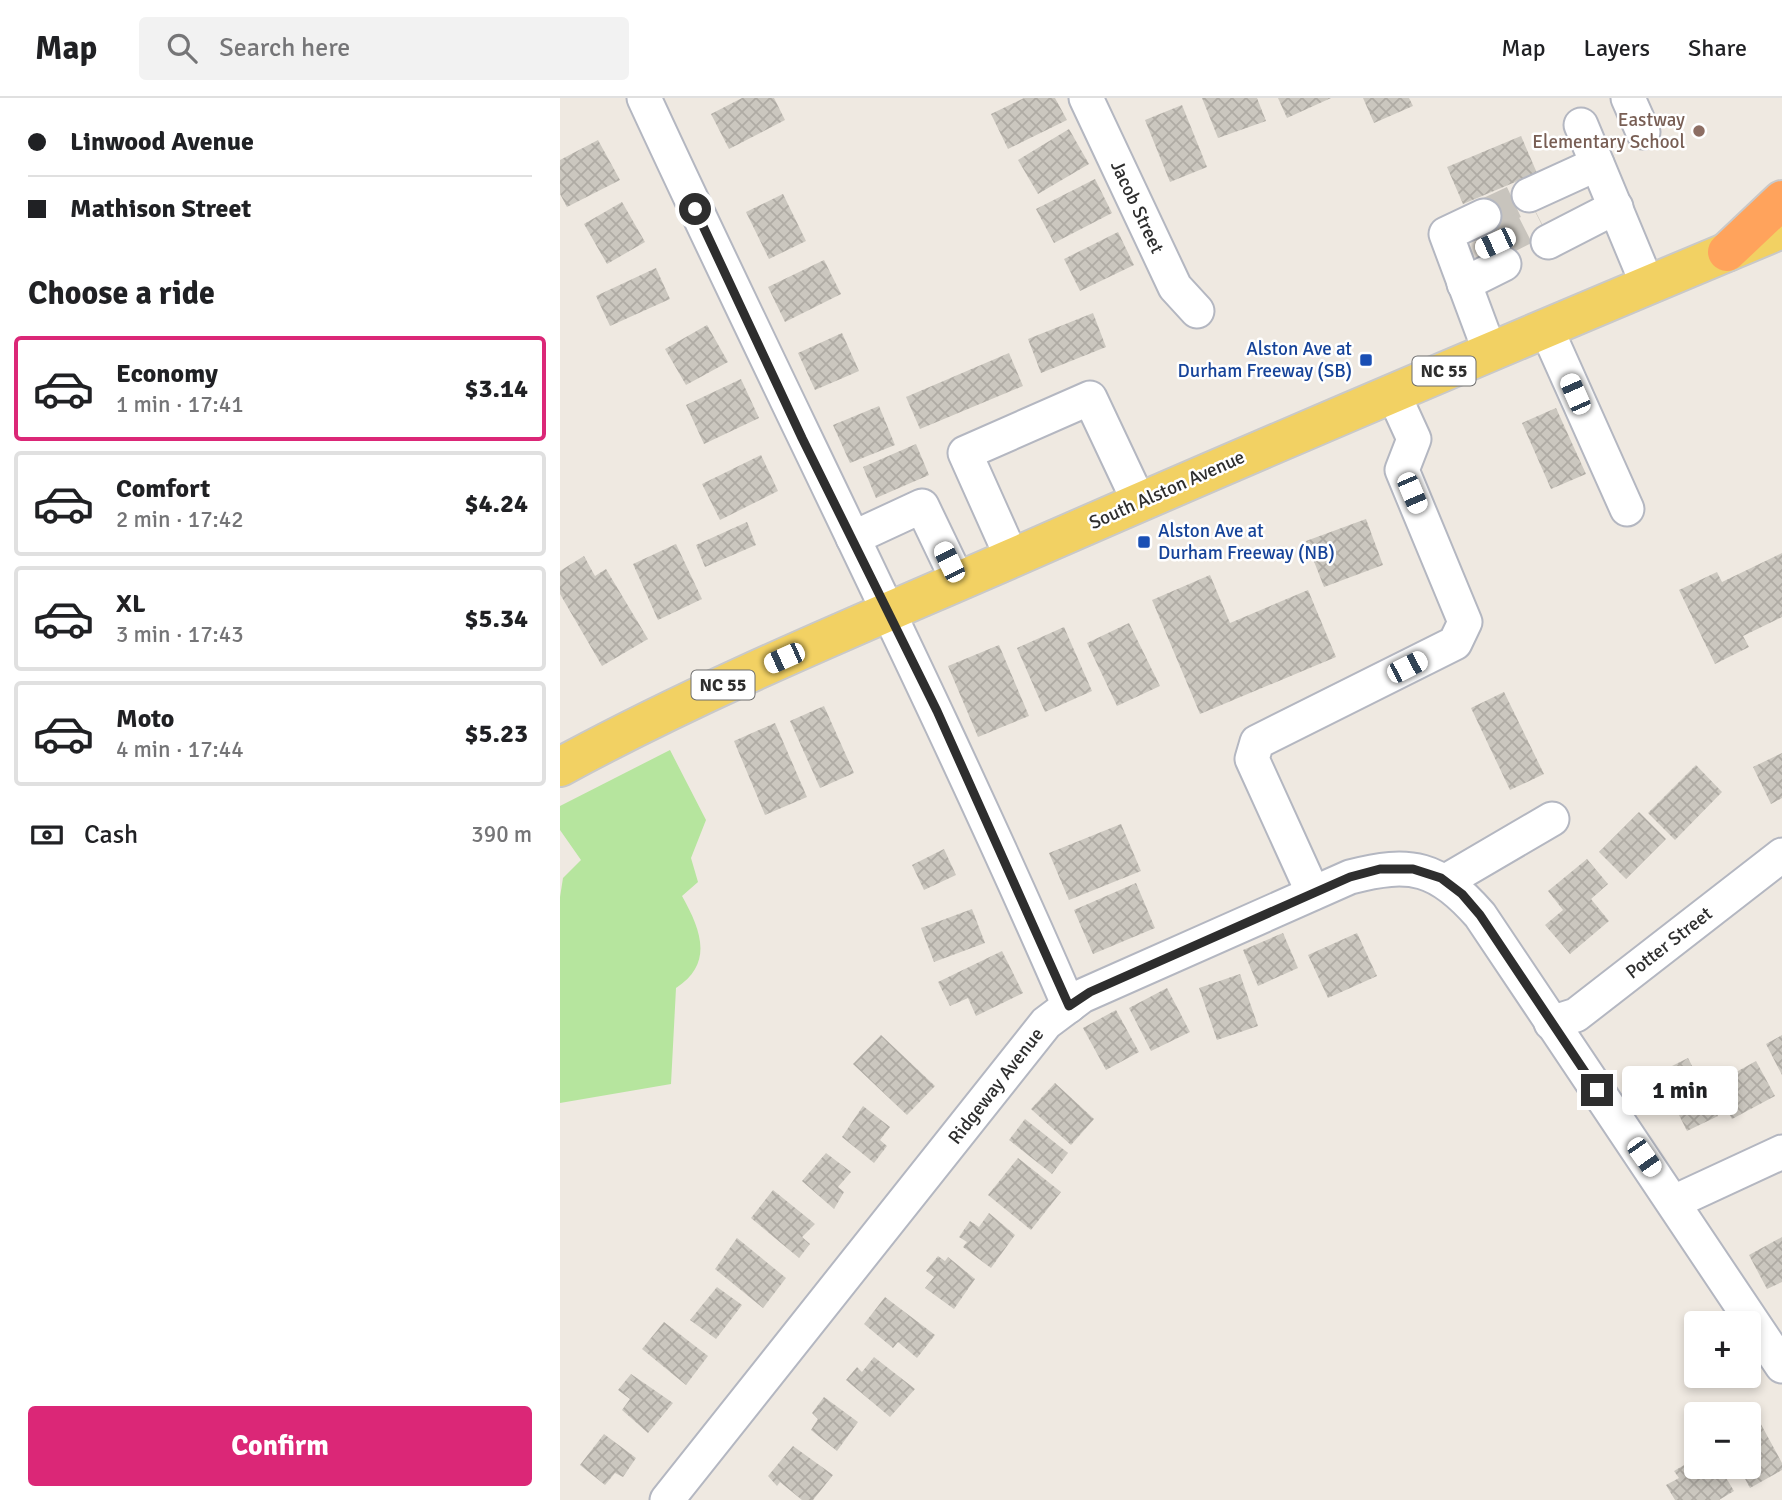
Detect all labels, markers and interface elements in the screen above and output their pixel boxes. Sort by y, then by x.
search box [139,17,629,80]
text: Map [35,28,97,69]
icon: search [163,29,201,67]
text: Search here [219,32,350,64]
text: Map [1501,33,1546,63]
text: Layers [1584,33,1650,63]
text: Share [1688,33,1747,63]
place label: Eastway Elementary School [1532,108,1685,154]
marker: Eastway Elementary School [1691,123,1707,139]
text: Linwood Avenue [70,126,254,158]
street label: Jacob Street [1105,157,1169,258]
text: Mathison Street [70,193,251,225]
route start [679,193,711,225]
car [1472,225,1519,261]
text: Choose a ride [28,274,215,313]
place label: Alston Ave at Durham Freeway (SB) [1177,337,1352,383]
marker: Alston Ave at Durham Freeway (SB) [1358,352,1374,368]
road number: NC 55 [1412,356,1476,386]
icon: car [32,357,95,420]
text: Economy [116,358,218,390]
car [1557,371,1594,417]
text: $3.14 [464,373,528,405]
text: 1 min · 17:41 [116,390,244,419]
street label: South Alston Avenue [1086,445,1248,535]
car [1395,470,1430,516]
icon: car [32,472,95,535]
text: Comfort [116,473,210,505]
text: $4.24 [464,488,528,520]
text: 2 min · 17:42 [116,505,244,534]
place label: Alston Ave at Durham Freeway (NB) [1158,519,1335,565]
marker: Alston Ave at Durham Freeway (NB) [1136,534,1152,550]
car [931,539,968,585]
icon: car [32,587,95,650]
text: XL [116,588,146,620]
text: $5.34 [464,603,528,635]
text: 3 min · 17:43 [116,620,244,649]
car [761,640,808,676]
car [1384,648,1431,686]
road number: NC 55 [692,670,754,700]
icon: car [32,702,95,765]
text: Moto [116,703,174,735]
text: $5.23 [464,718,528,750]
text: 4 min · 17:44 [116,735,244,764]
icon: cash [28,816,66,854]
text: Cash [84,819,138,851]
text: 390 m [471,820,532,849]
street label: Potter Street [1621,902,1717,984]
street label: Ridgeway Avenue [943,1023,1049,1149]
callout: 1 min [1622,1066,1737,1114]
route end [1581,1074,1613,1106]
text: 1 min [1652,1076,1708,1105]
car [1624,1134,1665,1180]
map controls [1684,1311,1761,1479]
button: + [1684,1311,1761,1388]
button: − [1684,1402,1761,1479]
button: Confirm [28,1406,532,1486]

